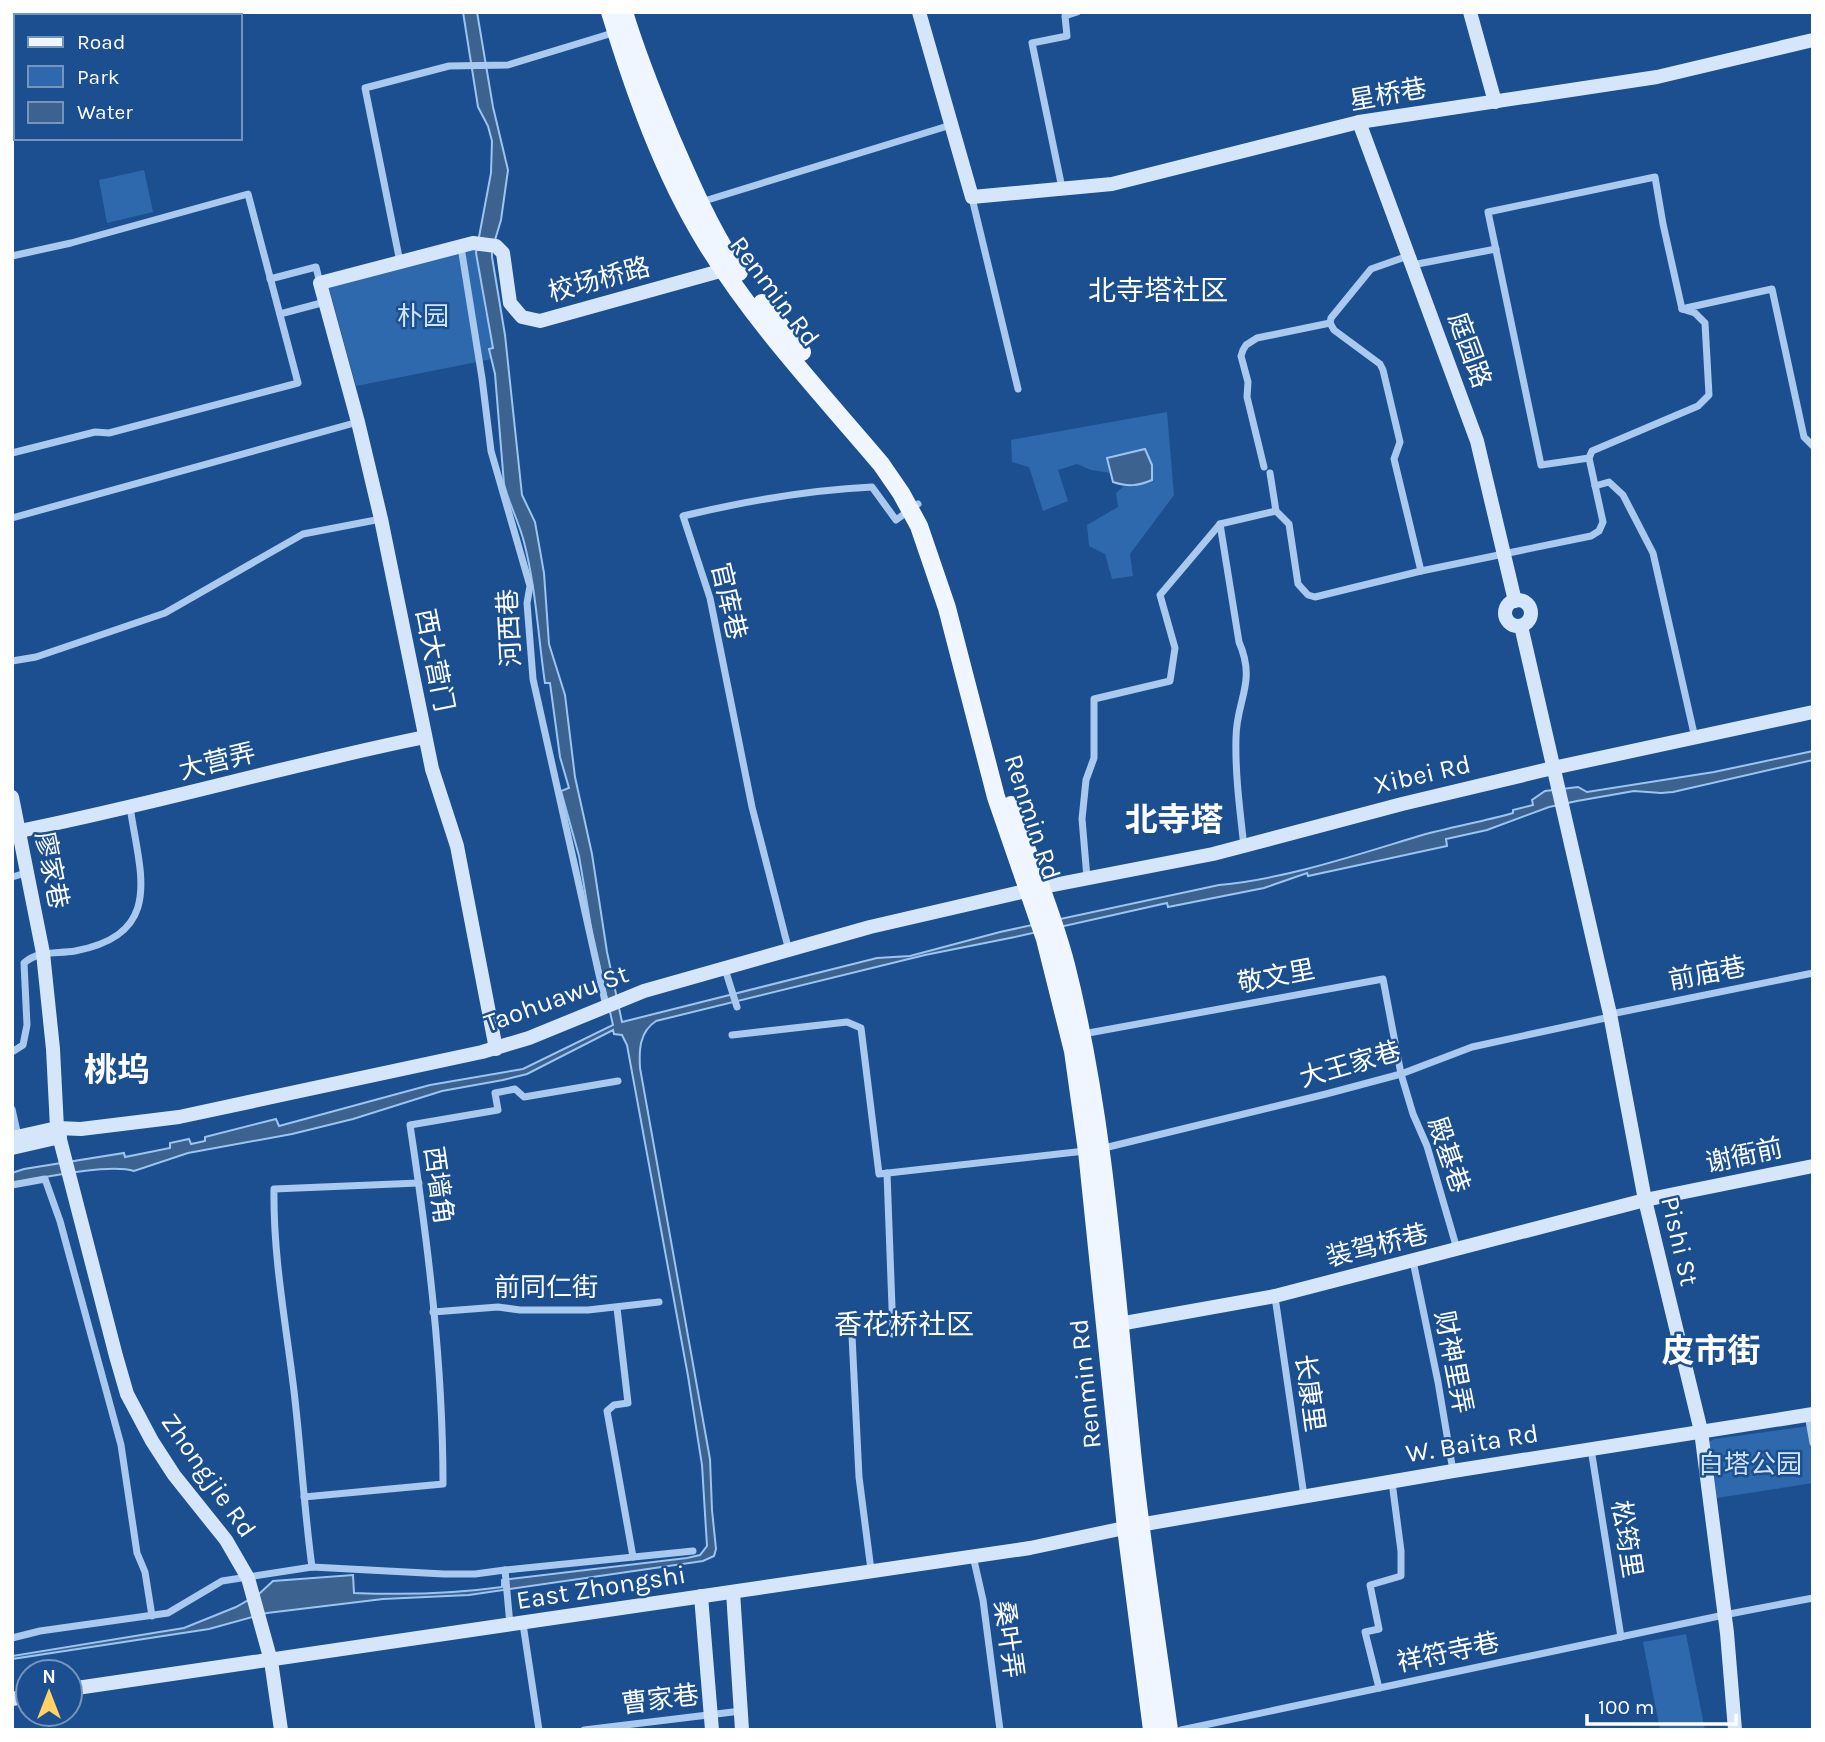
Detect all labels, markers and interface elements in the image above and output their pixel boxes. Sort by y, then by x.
legend [14,14,242,140]
text: Road [77,30,125,54]
text: Park [77,65,120,89]
street label: 星桥巷 [1347,72,1429,117]
text: Water [77,100,133,124]
street label: Renmin Rd [723,230,826,353]
street label: 校场桥路 [545,251,653,308]
district label: 北寺塔社区 [1088,274,1228,307]
park label: 朴园 [397,301,449,332]
street label: 庭园路 [1442,308,1497,392]
street label: 官库巷 [705,560,752,643]
street label: 河西巷 [492,588,527,668]
street label: 西大营门 [409,606,460,714]
street label: 大营弄 [176,737,259,786]
street label: Xibei Rd [1371,748,1474,801]
street label: Renmin Rd [998,750,1067,884]
district label: 北寺塔 [1125,801,1224,839]
street label: 廖家巷 [29,829,74,911]
street label: 前庙巷 [1666,951,1748,996]
street label: 敬文里 [1235,954,1317,999]
street label: Taohuawu St [480,958,633,1039]
street label: 大王家巷 [1296,1035,1404,1094]
district label: 桃坞 [84,1051,150,1089]
street label: 殿基巷 [1421,1113,1476,1197]
street label: 谢衙前 [1703,1132,1785,1179]
street label: 西墙角 [418,1144,459,1226]
street label: Pishi St [1654,1193,1705,1289]
street label: 装驾桥巷 [1323,1218,1431,1273]
street label: 前同仁街 [494,1272,598,1303]
district label: 香花桥社区 [834,1308,974,1341]
street label: 财神里弄 [1428,1308,1479,1416]
street label: Renmin Rd [1063,1318,1108,1450]
district label: 皮市街 [1662,1332,1761,1370]
street label: 长康里 [1289,1352,1330,1434]
street label: Zhongjie Rd [155,1407,263,1543]
street label: W. Baita Rd [1404,1418,1541,1469]
park label: 白塔公园 [1698,1449,1802,1480]
street label: 松筠里 [1605,1498,1648,1580]
street label: East Zhongshi [514,1559,688,1616]
street label: 桑叶弄 [988,1598,1029,1680]
street label: 祥符寺巷 [1394,1627,1502,1678]
north arrow [14,1658,84,1728]
text: N [42,1666,56,1688]
street label: 曹家巷 [619,1679,701,1720]
scale bar [1587,1682,1736,1726]
text: 100 m [1598,1695,1655,1719]

